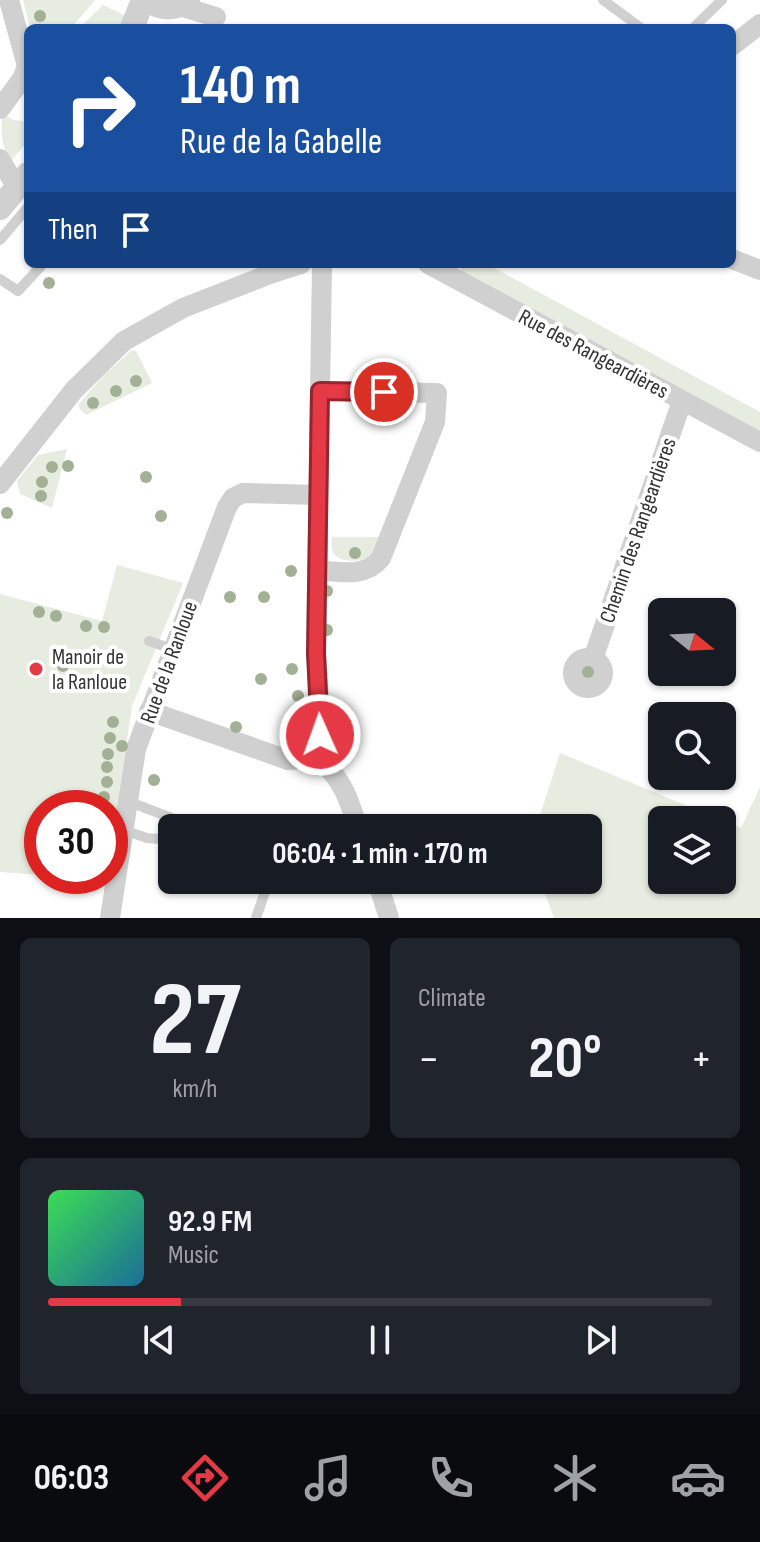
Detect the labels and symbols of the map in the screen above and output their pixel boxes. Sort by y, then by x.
street label: Rue des Rangeardières [514,304,673,405]
pin [350,358,418,426]
street label: Chemin des Rangeardières [594,434,683,627]
street label: Rue de la Ranloue [135,598,204,727]
north arrow [648,598,736,686]
place label: Manoir de la Ranloue [52,644,127,696]
marker: Manoir de la Ranloue [27,660,45,678]
position arrow [278,693,362,777]
speed limit sign: 30 [24,790,128,894]

